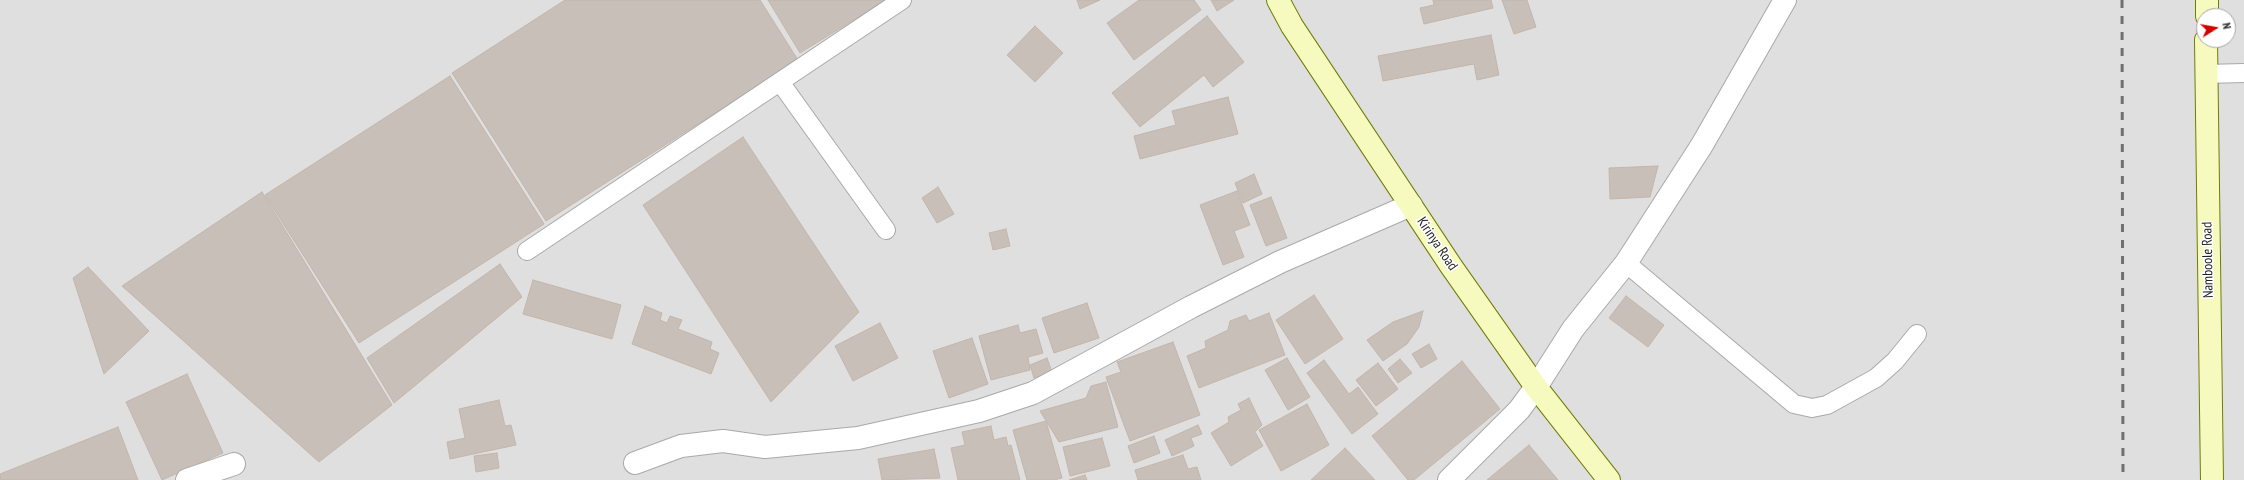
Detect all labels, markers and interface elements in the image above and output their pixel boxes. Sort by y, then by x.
north arrow [2196,8,2236,48]
text: N [2219,22,2234,30]
street label: Kirinya Road [1413,214,1461,274]
street label: Namboole Road [2199,222,2217,298]

